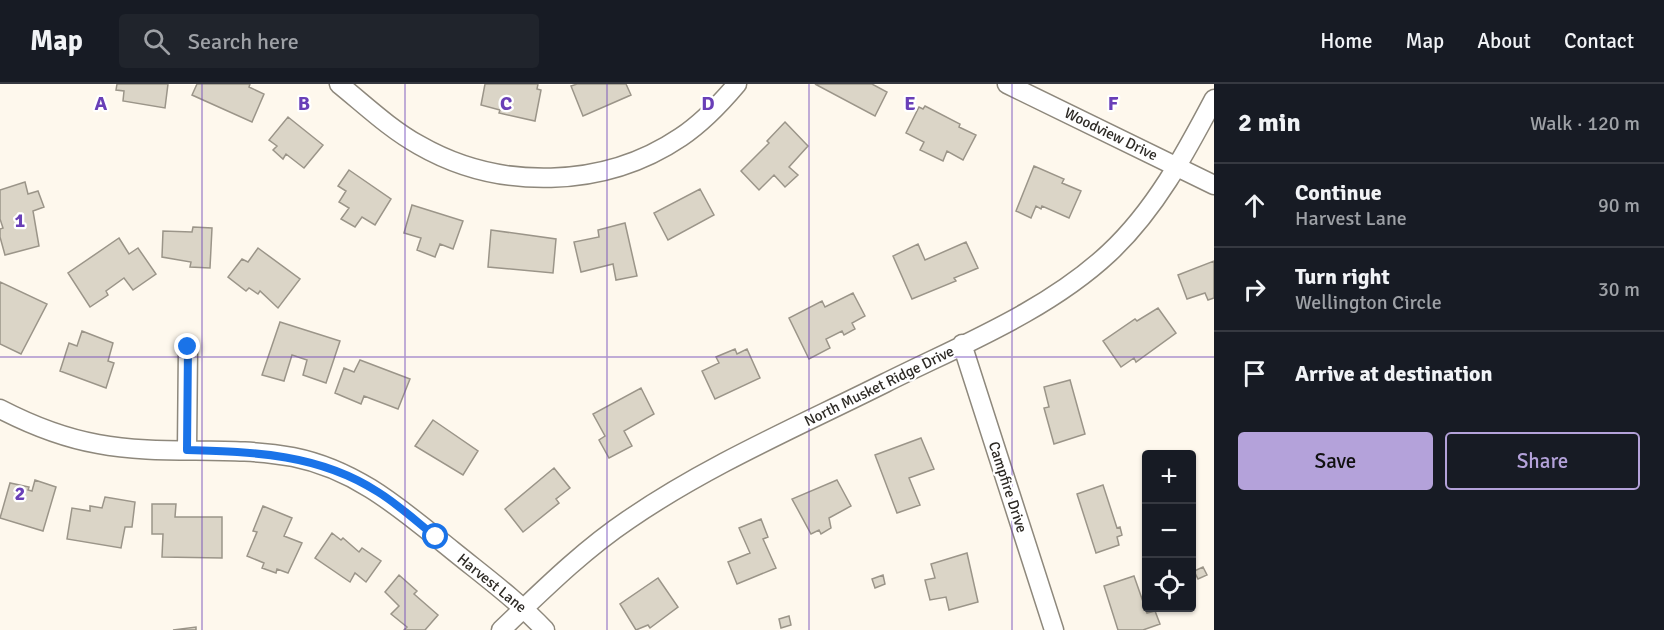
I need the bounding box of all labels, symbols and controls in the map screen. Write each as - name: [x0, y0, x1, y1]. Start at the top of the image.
- search box: [119, 14, 539, 68]
- text: Map: [30, 24, 83, 58]
- icon: search: [140, 25, 173, 58]
- text: Search here: [188, 28, 299, 55]
- text: Home: [1320, 28, 1373, 54]
- text: Map: [1406, 28, 1444, 54]
- text: About: [1477, 28, 1531, 54]
- text: Contact: [1564, 28, 1634, 54]
- text: A: [95, 91, 108, 116]
- text: B: [298, 91, 310, 116]
- text: C: [500, 91, 512, 116]
- text: D: [701, 91, 715, 116]
- text: E: [904, 91, 916, 116]
- text: F: [1108, 91, 1119, 116]
- street label: Woodview Drive: [1061, 104, 1161, 164]
- text: 2 min: [1238, 107, 1301, 139]
- text: Walk · 120 m: [1530, 111, 1640, 136]
- text: Continue: [1295, 179, 1382, 206]
- icon: ahead: [1238, 189, 1271, 222]
- text: 90 m: [1598, 193, 1640, 218]
- text: Harvest Lane: [1295, 206, 1407, 231]
- text: 1: [15, 208, 26, 233]
- text: Turn right: [1295, 263, 1390, 290]
- icon: right: [1238, 273, 1271, 306]
- text: 30 m: [1598, 277, 1640, 302]
- text: Wellington Circle: [1295, 290, 1442, 315]
- route end: [174, 333, 200, 359]
- street label: North Musket Ridge Drive: [801, 342, 957, 430]
- icon: arrive: [1238, 357, 1271, 390]
- text: Arrive at destination: [1295, 360, 1492, 387]
- button: Save: [1238, 432, 1433, 490]
- button: Share: [1445, 432, 1640, 490]
- street label: Campfire Drive: [985, 439, 1031, 535]
- map controls: [1142, 450, 1196, 612]
- button: +: [1142, 450, 1196, 504]
- text: 2: [15, 481, 25, 506]
- button: −: [1142, 504, 1196, 558]
- route start: [422, 523, 448, 549]
- street label: Harvest Lane: [454, 550, 530, 616]
- button: locate: [1142, 558, 1196, 612]

